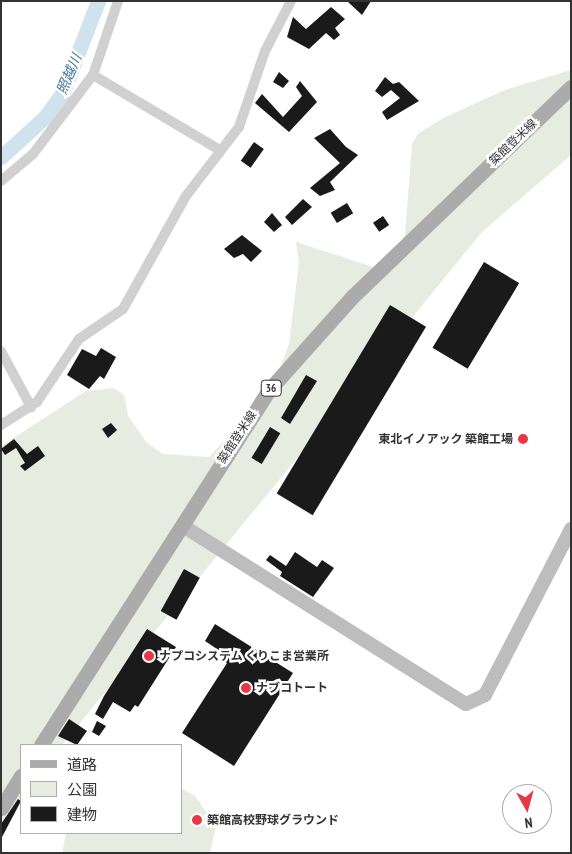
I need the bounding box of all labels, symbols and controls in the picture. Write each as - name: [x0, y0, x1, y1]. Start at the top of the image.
- water label: 照越川: [53, 51, 85, 97]
- street label: 築館登米線: [486, 116, 540, 168]
- road number: 36: [260, 379, 282, 396]
- street label: 築館登米線: [215, 408, 259, 466]
- place label: 東北イノアック 築館工場: [379, 432, 513, 446]
- marker: 東北イノアック 築館工場: [517, 433, 529, 445]
- place label: ナプコシステム くりこま営業所: [159, 649, 329, 663]
- marker: ナプコシステム くりこま営業所: [143, 650, 155, 662]
- place label: ナブコトート: [256, 681, 328, 695]
- marker: ナブコトート: [240, 682, 252, 694]
- legend: [20, 744, 182, 834]
- text: 道路: [67, 755, 97, 774]
- text: 公園: [67, 780, 97, 799]
- north arrow: [502, 784, 552, 834]
- text: 建物: [67, 805, 97, 824]
- place label: 築館高校野球グラウンド: [207, 813, 339, 827]
- marker: 築館高校野球グラウンド: [191, 814, 203, 826]
- text: N: [524, 814, 534, 832]

